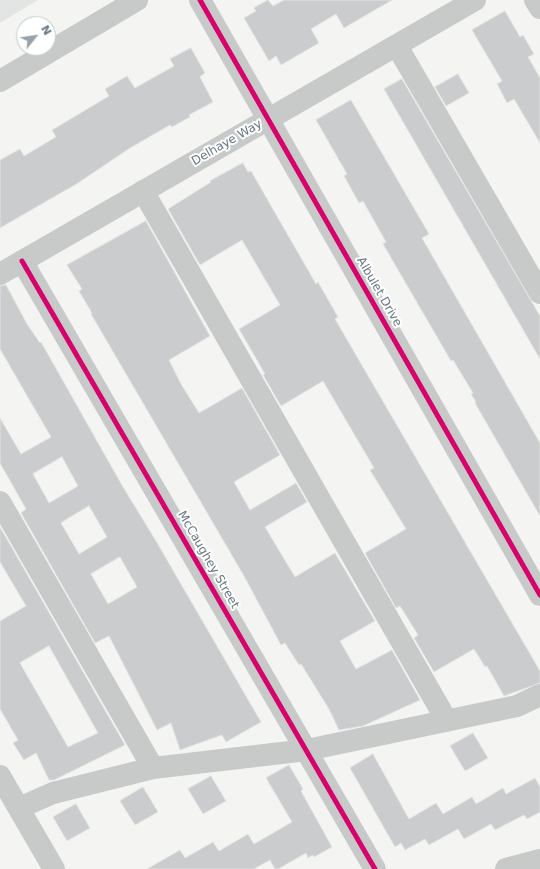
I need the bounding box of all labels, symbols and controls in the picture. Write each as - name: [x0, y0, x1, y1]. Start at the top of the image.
- north arrow: [16, 16, 56, 56]
- text: N: [38, 23, 54, 37]
- street label: Delhaye Way: [189, 117, 265, 169]
- street label: Albulet Drive: [353, 255, 405, 329]
- street label: McCaughey Street: [174, 509, 242, 611]

